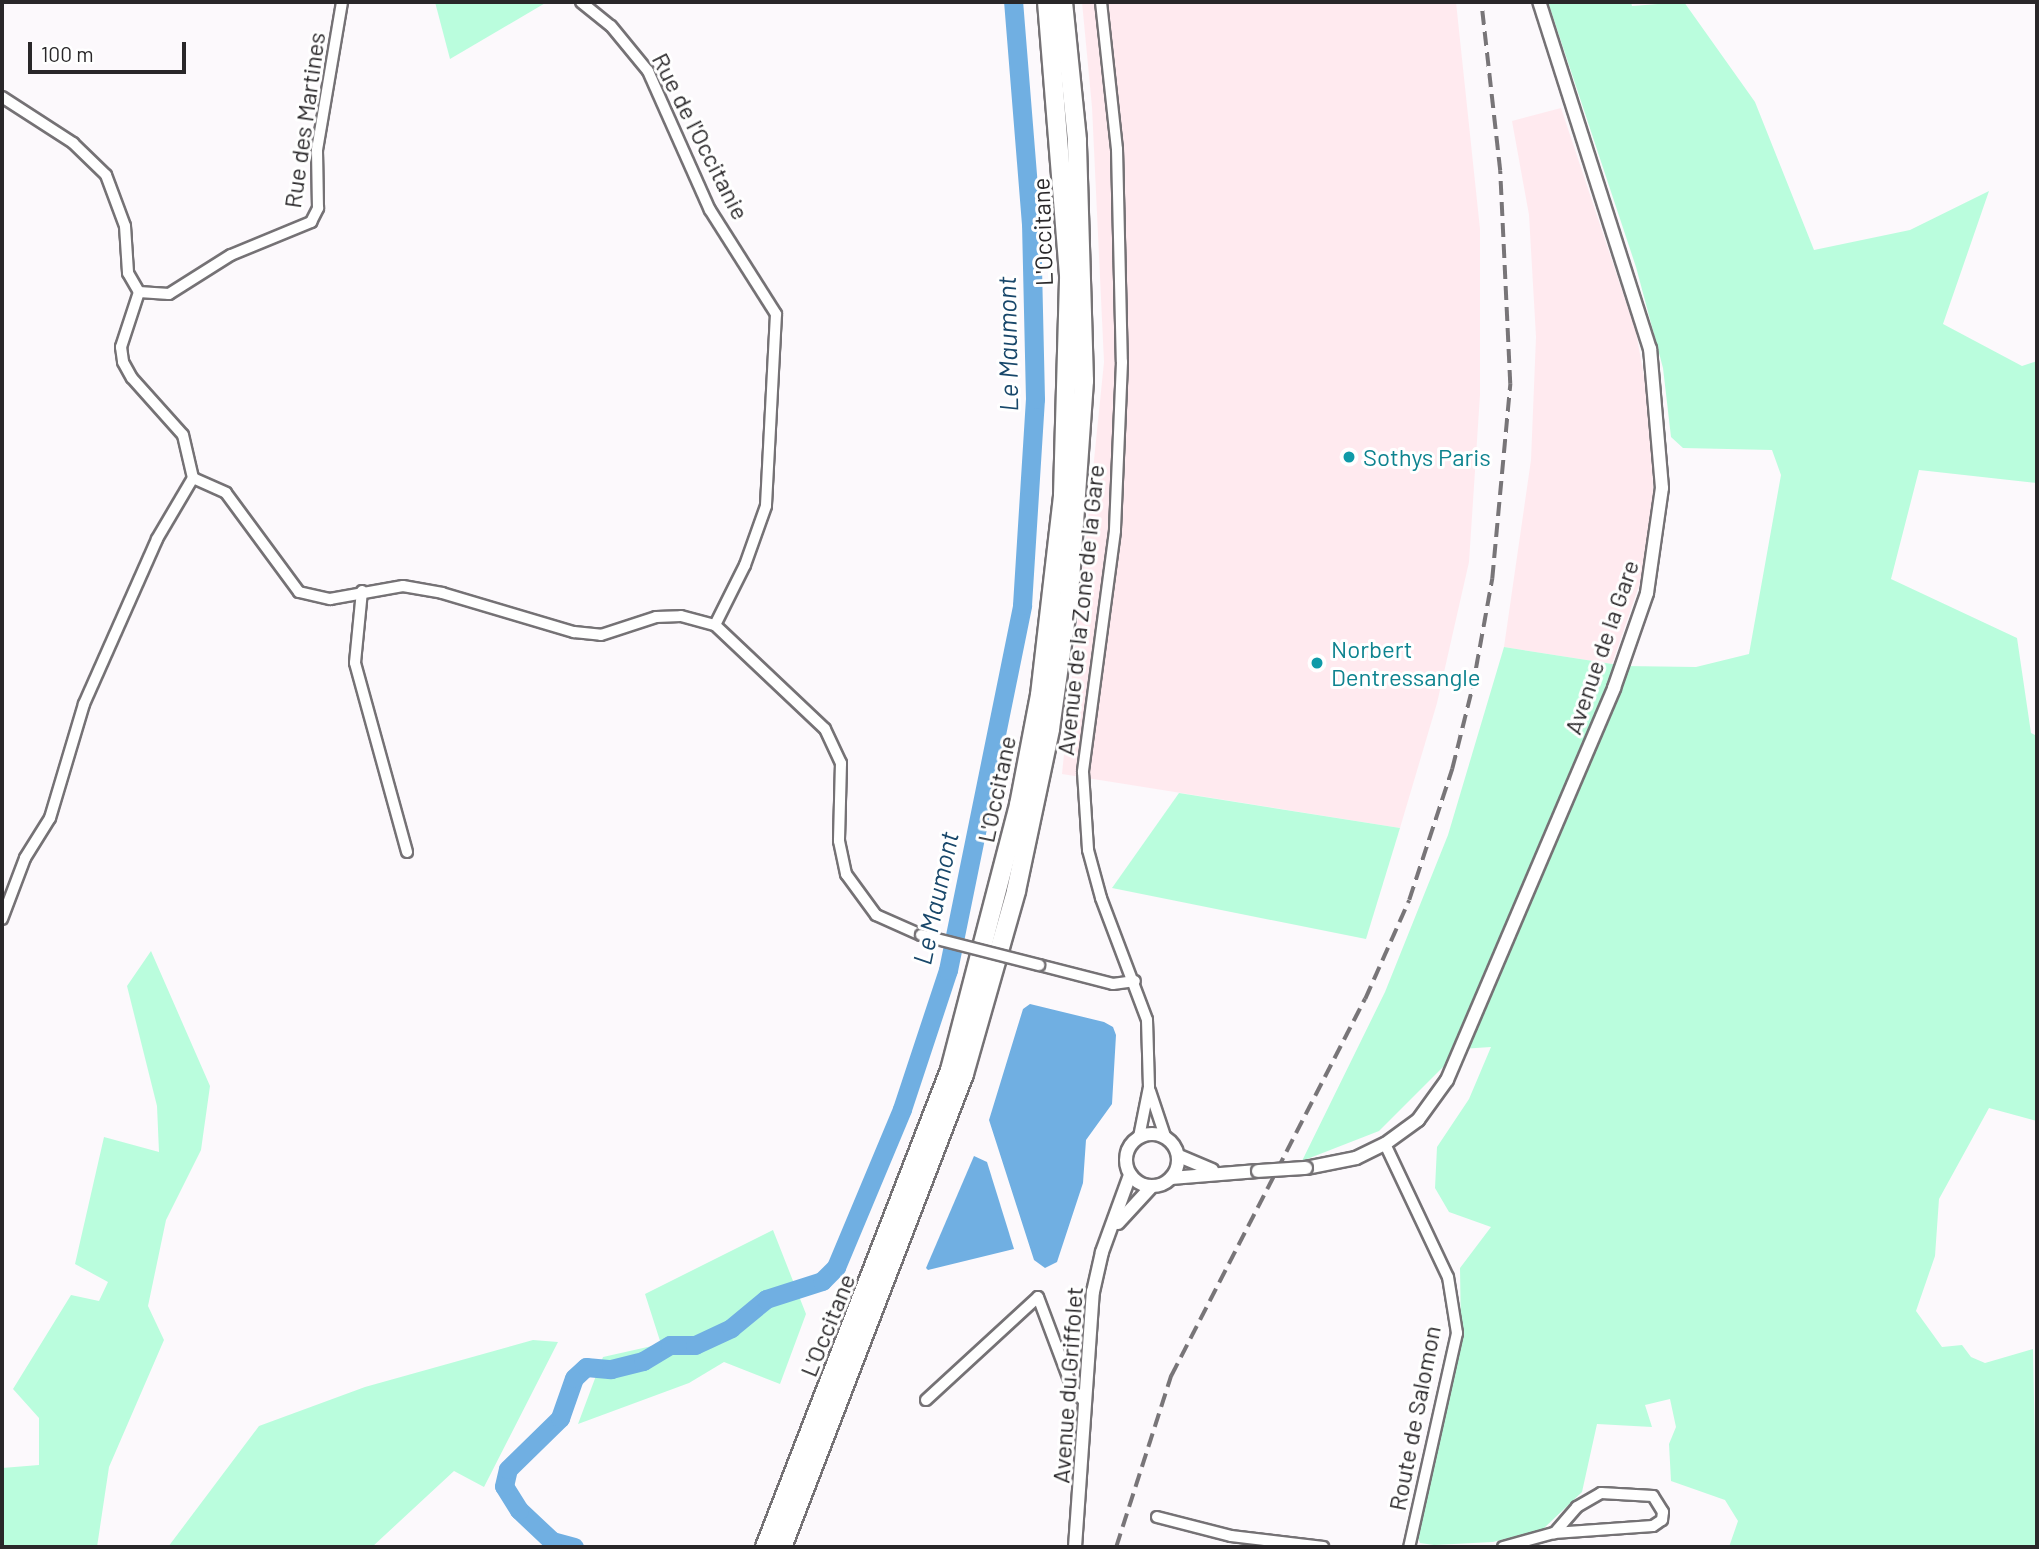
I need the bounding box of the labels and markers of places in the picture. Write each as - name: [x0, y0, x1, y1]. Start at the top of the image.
- place label: Sothys Paris: [1363, 443, 1491, 471]
- marker: Sothys Paris: [1341, 449, 1357, 465]
- place label: Norbert Dentressangle: [1331, 635, 1481, 691]
- marker: Norbert Dentressangle: [1309, 655, 1325, 671]

